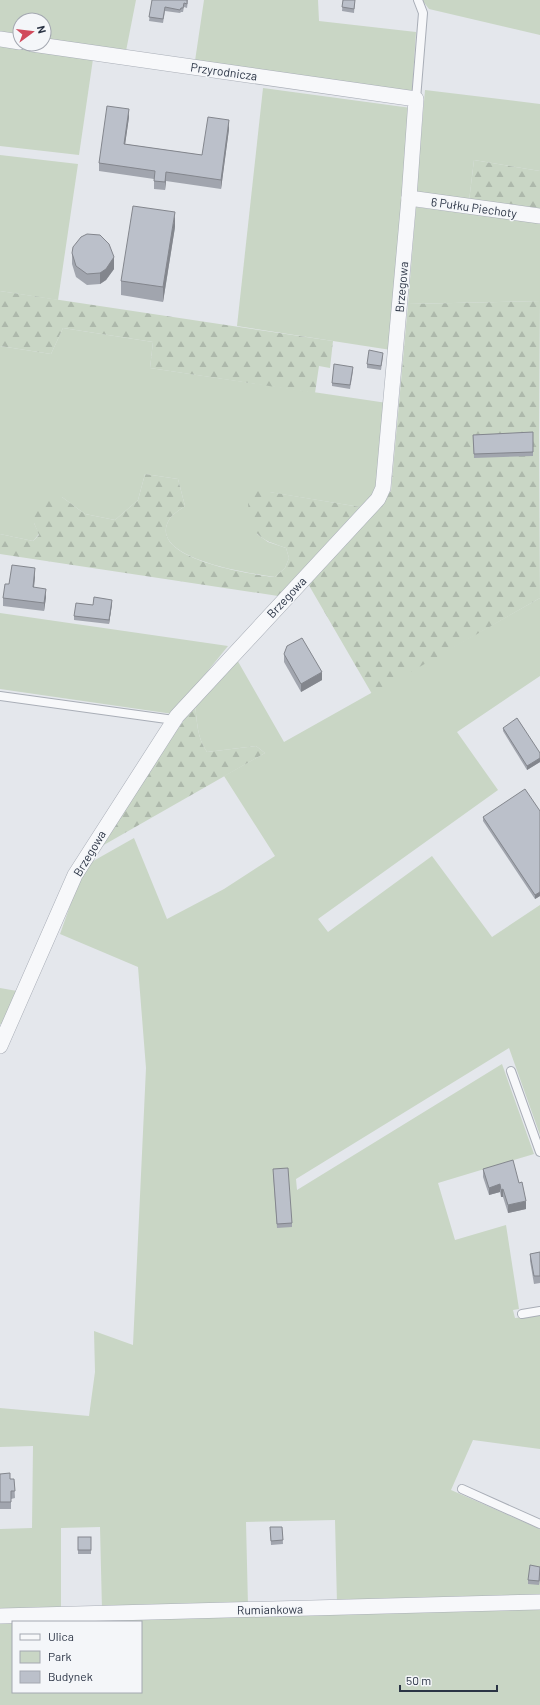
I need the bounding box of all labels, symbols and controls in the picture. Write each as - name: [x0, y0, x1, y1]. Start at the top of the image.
- north arrow: [12, 12, 52, 52]
- text: N: [35, 24, 49, 35]
- street label: Przyrodnicza: [190, 59, 258, 83]
- street label: 6 Pułku Piechoty: [430, 194, 518, 220]
- street label: Brzegowa: [392, 261, 410, 313]
- street label: Brzegowa: [263, 574, 309, 620]
- street label: Brzegowa: [70, 828, 108, 878]
- street label: Rumiankowa: [237, 1601, 303, 1617]
- legend: [12, 1621, 142, 1693]
- text: Ulica: [48, 1629, 74, 1643]
- text: Park: [48, 1649, 72, 1663]
- scale bar: [400, 1667, 497, 1693]
- text: Budynek: [48, 1669, 93, 1683]
- text: 50 m: [406, 1673, 431, 1687]

